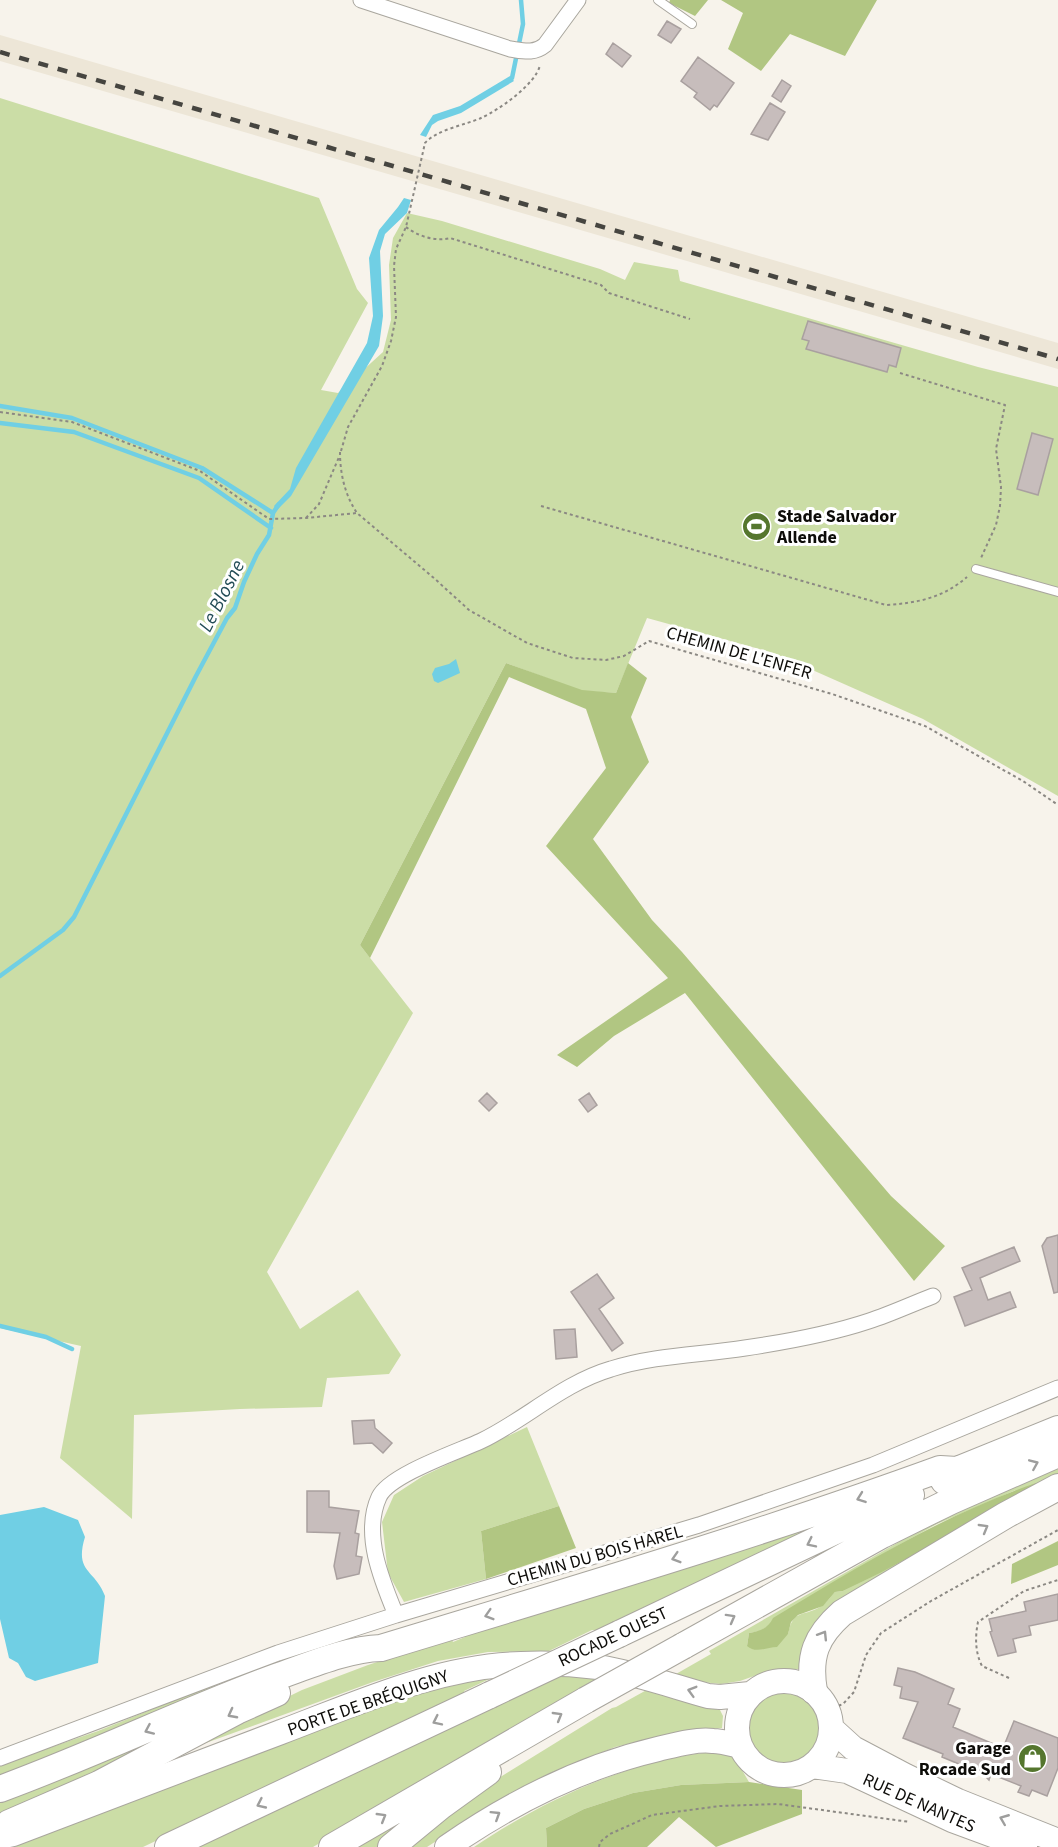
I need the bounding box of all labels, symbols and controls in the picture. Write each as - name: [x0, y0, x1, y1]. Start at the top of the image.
- place label: Stade Salvador Allende: [776, 504, 897, 550]
- sports icon: Stade Salvador Allende: [740, 510, 772, 542]
- water label: Le Blosne: [192, 555, 252, 637]
- street label: CHEMIN DE L'ENFER: [663, 620, 815, 686]
- one-way arrow: [1028, 1459, 1039, 1471]
- one-way arrow: [856, 1490, 867, 1503]
- street label: CHEMIN DU BOIS HAREL: [504, 1519, 686, 1593]
- one-way arrow: [978, 1524, 988, 1536]
- one-way arrow: [806, 1536, 817, 1548]
- one-way arrow: [671, 1551, 682, 1564]
- street label: ROCADE OUEST: [554, 1601, 672, 1673]
- one-way arrow: [484, 1608, 495, 1620]
- one-way arrow: [725, 1614, 736, 1625]
- one-way arrow: [815, 1631, 827, 1641]
- street label: PORTE DE BRÉQUIGNY: [284, 1664, 452, 1742]
- one-way arrow: [687, 1686, 698, 1698]
- one-way arrow: [228, 1707, 238, 1718]
- one-way arrow: [552, 1712, 562, 1723]
- one-way arrow: [433, 1713, 444, 1725]
- one-way arrow: [144, 1722, 155, 1734]
- place label: Garage Rocade Sud: [919, 1736, 1011, 1782]
- shop icon: Garage Rocade Sud: [1016, 1742, 1048, 1774]
- street label: RUE DE NANTES: [859, 1767, 979, 1839]
- one-way arrow: [256, 1796, 267, 1808]
- one-way arrow: [490, 1810, 500, 1822]
- one-way arrow: [376, 1813, 386, 1824]
- one-way arrow: [999, 1814, 1010, 1826]

